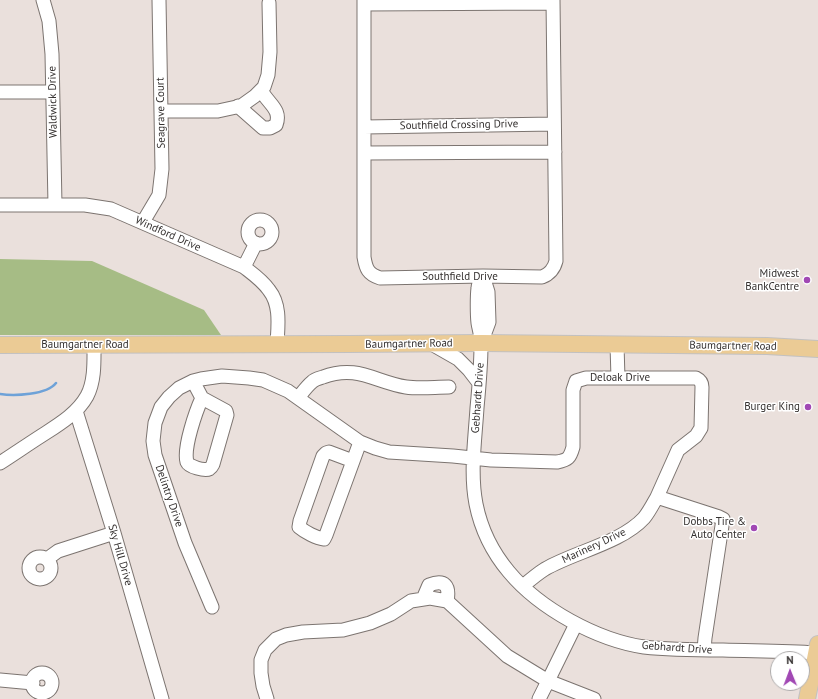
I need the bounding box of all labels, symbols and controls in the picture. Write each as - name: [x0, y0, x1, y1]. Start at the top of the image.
- street label: Waldwick Drive: [46, 66, 60, 138]
- street label: Seagrave Court: [154, 77, 168, 149]
- street label: Southfield Crossing Drive: [400, 117, 518, 133]
- street label: Windford Drive: [133, 214, 203, 254]
- place label: Midwest BankCentre: [745, 267, 799, 293]
- street label: Southfield Drive: [422, 270, 498, 284]
- marker: Midwest BankCentre: [802, 275, 812, 285]
- street label: Baumgartner Road: [365, 337, 453, 351]
- street label: Baumgartner Road: [41, 338, 129, 352]
- street label: Baumgartner Road: [689, 339, 777, 353]
- street label: Gebhardt Drive: [469, 362, 487, 434]
- street label: Deloak Drive: [590, 371, 650, 385]
- place label: Burger King: [744, 400, 800, 414]
- marker: Burger King: [803, 402, 813, 412]
- street label: Delintry Drive: [152, 463, 186, 529]
- place label: Dobbs Tire & Auto Center: [683, 515, 746, 541]
- street label: Sky Hill Drive: [105, 523, 135, 587]
- marker: Dobbs Tire & Auto Center: [749, 523, 759, 533]
- street label: Marinery Drive: [560, 525, 628, 567]
- street label: Gebhardt Drive: [641, 639, 713, 657]
- north arrow: [770, 651, 810, 691]
- text: N: [786, 653, 794, 667]

